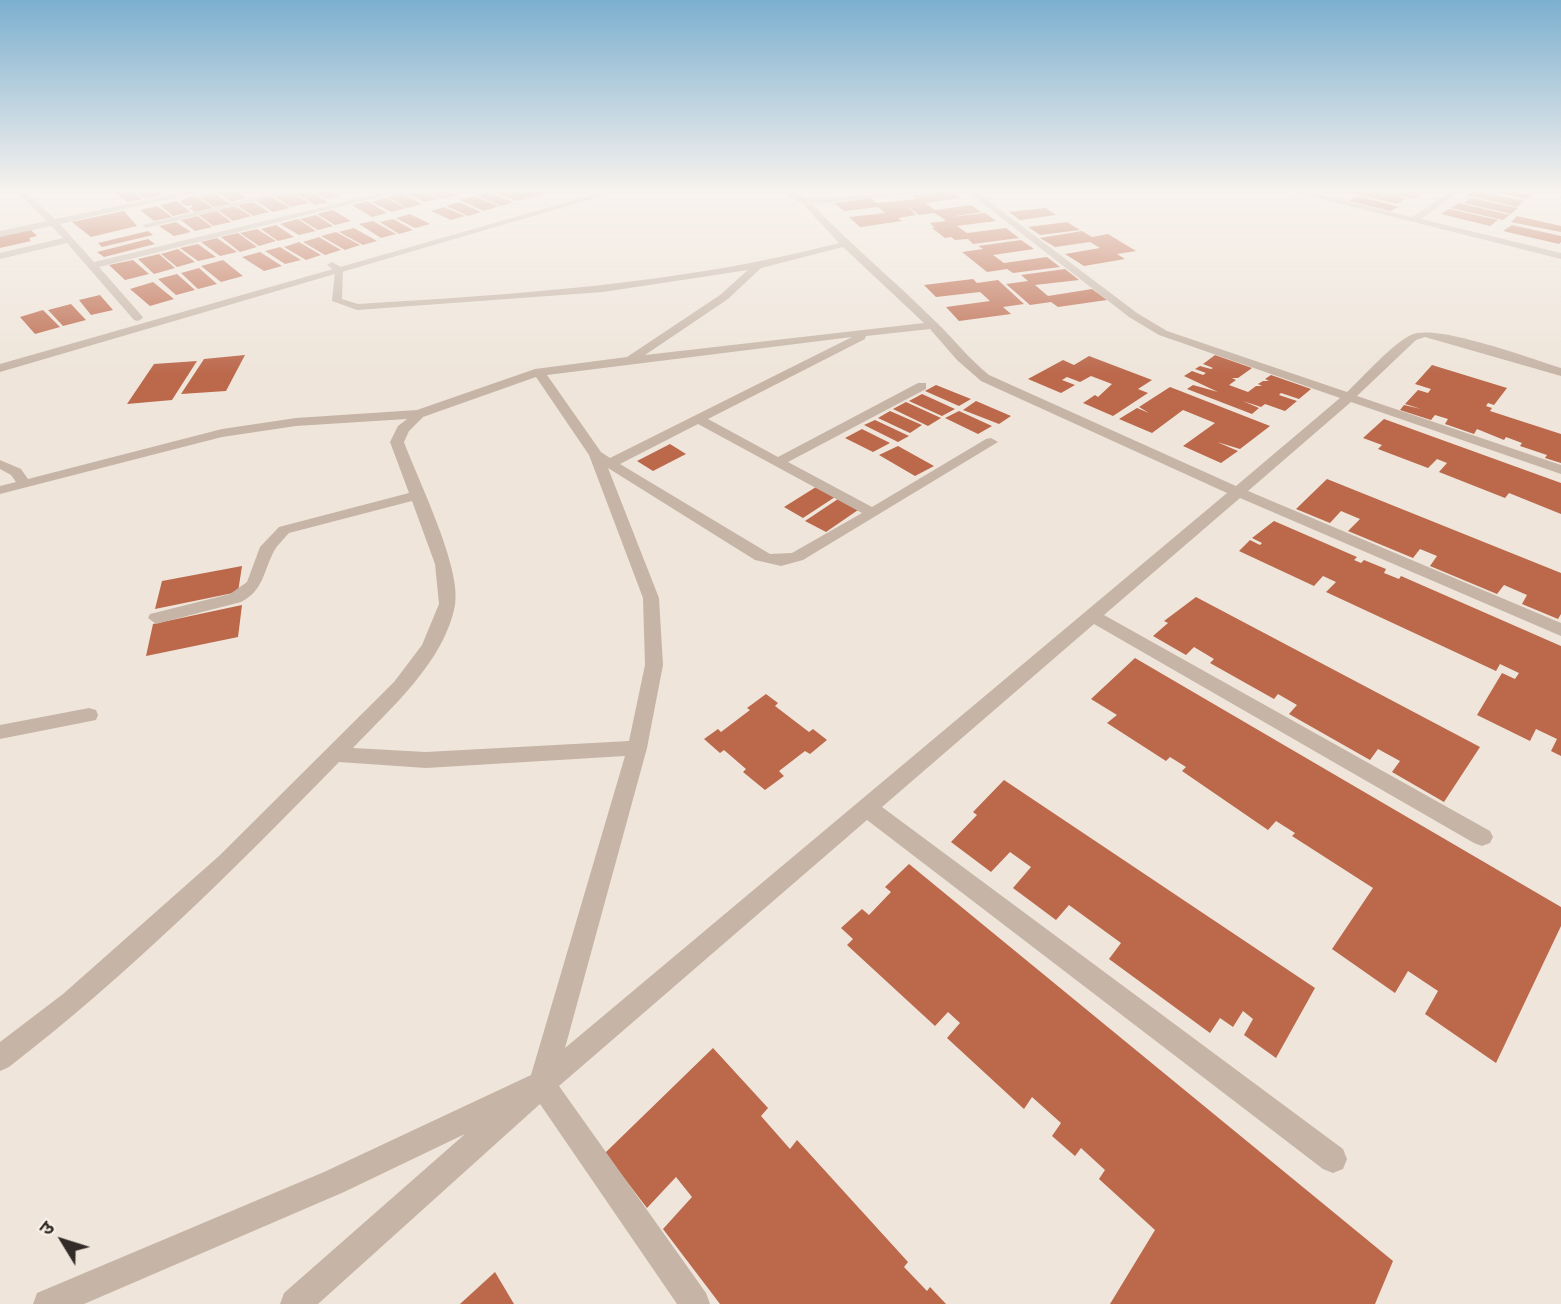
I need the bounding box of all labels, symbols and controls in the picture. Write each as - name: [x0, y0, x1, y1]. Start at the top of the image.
- north arrow: [28, 1206, 98, 1276]
- text: उ: [33, 1216, 60, 1240]

